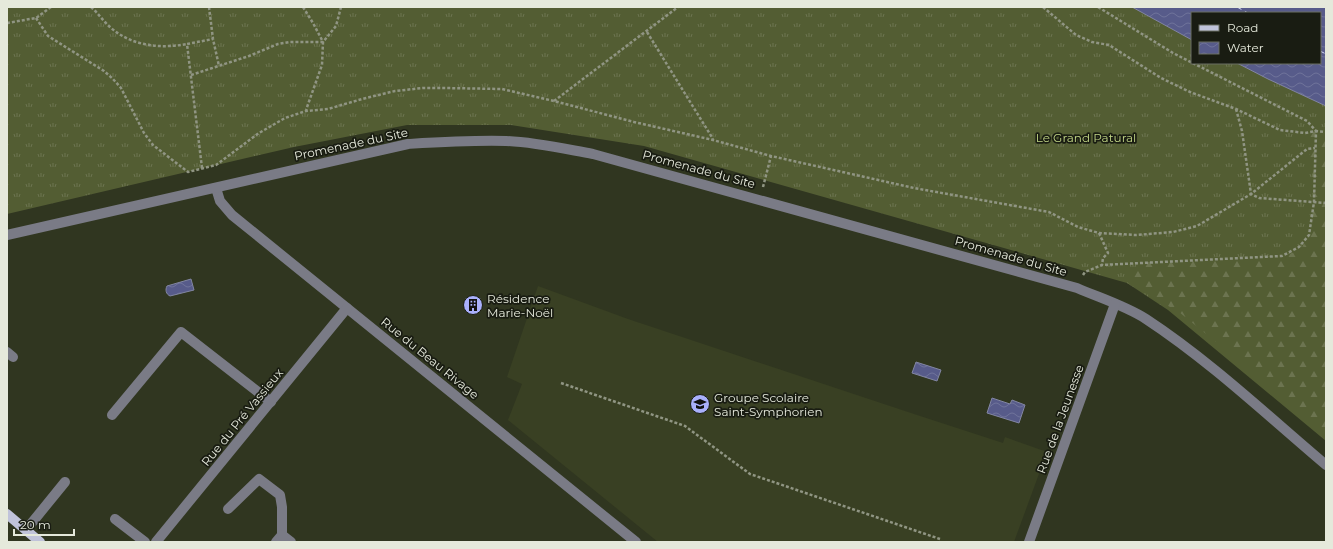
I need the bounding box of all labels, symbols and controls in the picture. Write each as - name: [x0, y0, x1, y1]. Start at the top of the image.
- legend: [1191, 12, 1321, 64]
- text: Road: [1227, 20, 1258, 35]
- text: Water: [1227, 40, 1264, 55]
- street label: Promenade du Site: [293, 125, 409, 163]
- park label: Le Grand Patural: [1036, 130, 1136, 145]
- street label: Promenade du Site: [641, 147, 757, 191]
- street label: Promenade du Site: [953, 233, 1069, 279]
- place label: Résidence Marie-Noël: [487, 291, 553, 320]
- building icon: Résidence Marie-Noël: [462, 294, 484, 316]
- street label: Rue du Beau Rivage: [378, 314, 482, 402]
- street label: Rue de la Jeunesse: [1033, 363, 1087, 475]
- street label: Rue du Pré Vassieux: [198, 365, 286, 469]
- place label: Groupe Scolaire Saint-Symphorien: [714, 390, 823, 419]
- school or university icon: Groupe Scolaire Saint-Symphorien: [689, 393, 711, 415]
- scale bar: [14, 511, 74, 537]
- text: 20 m: [20, 517, 51, 532]

